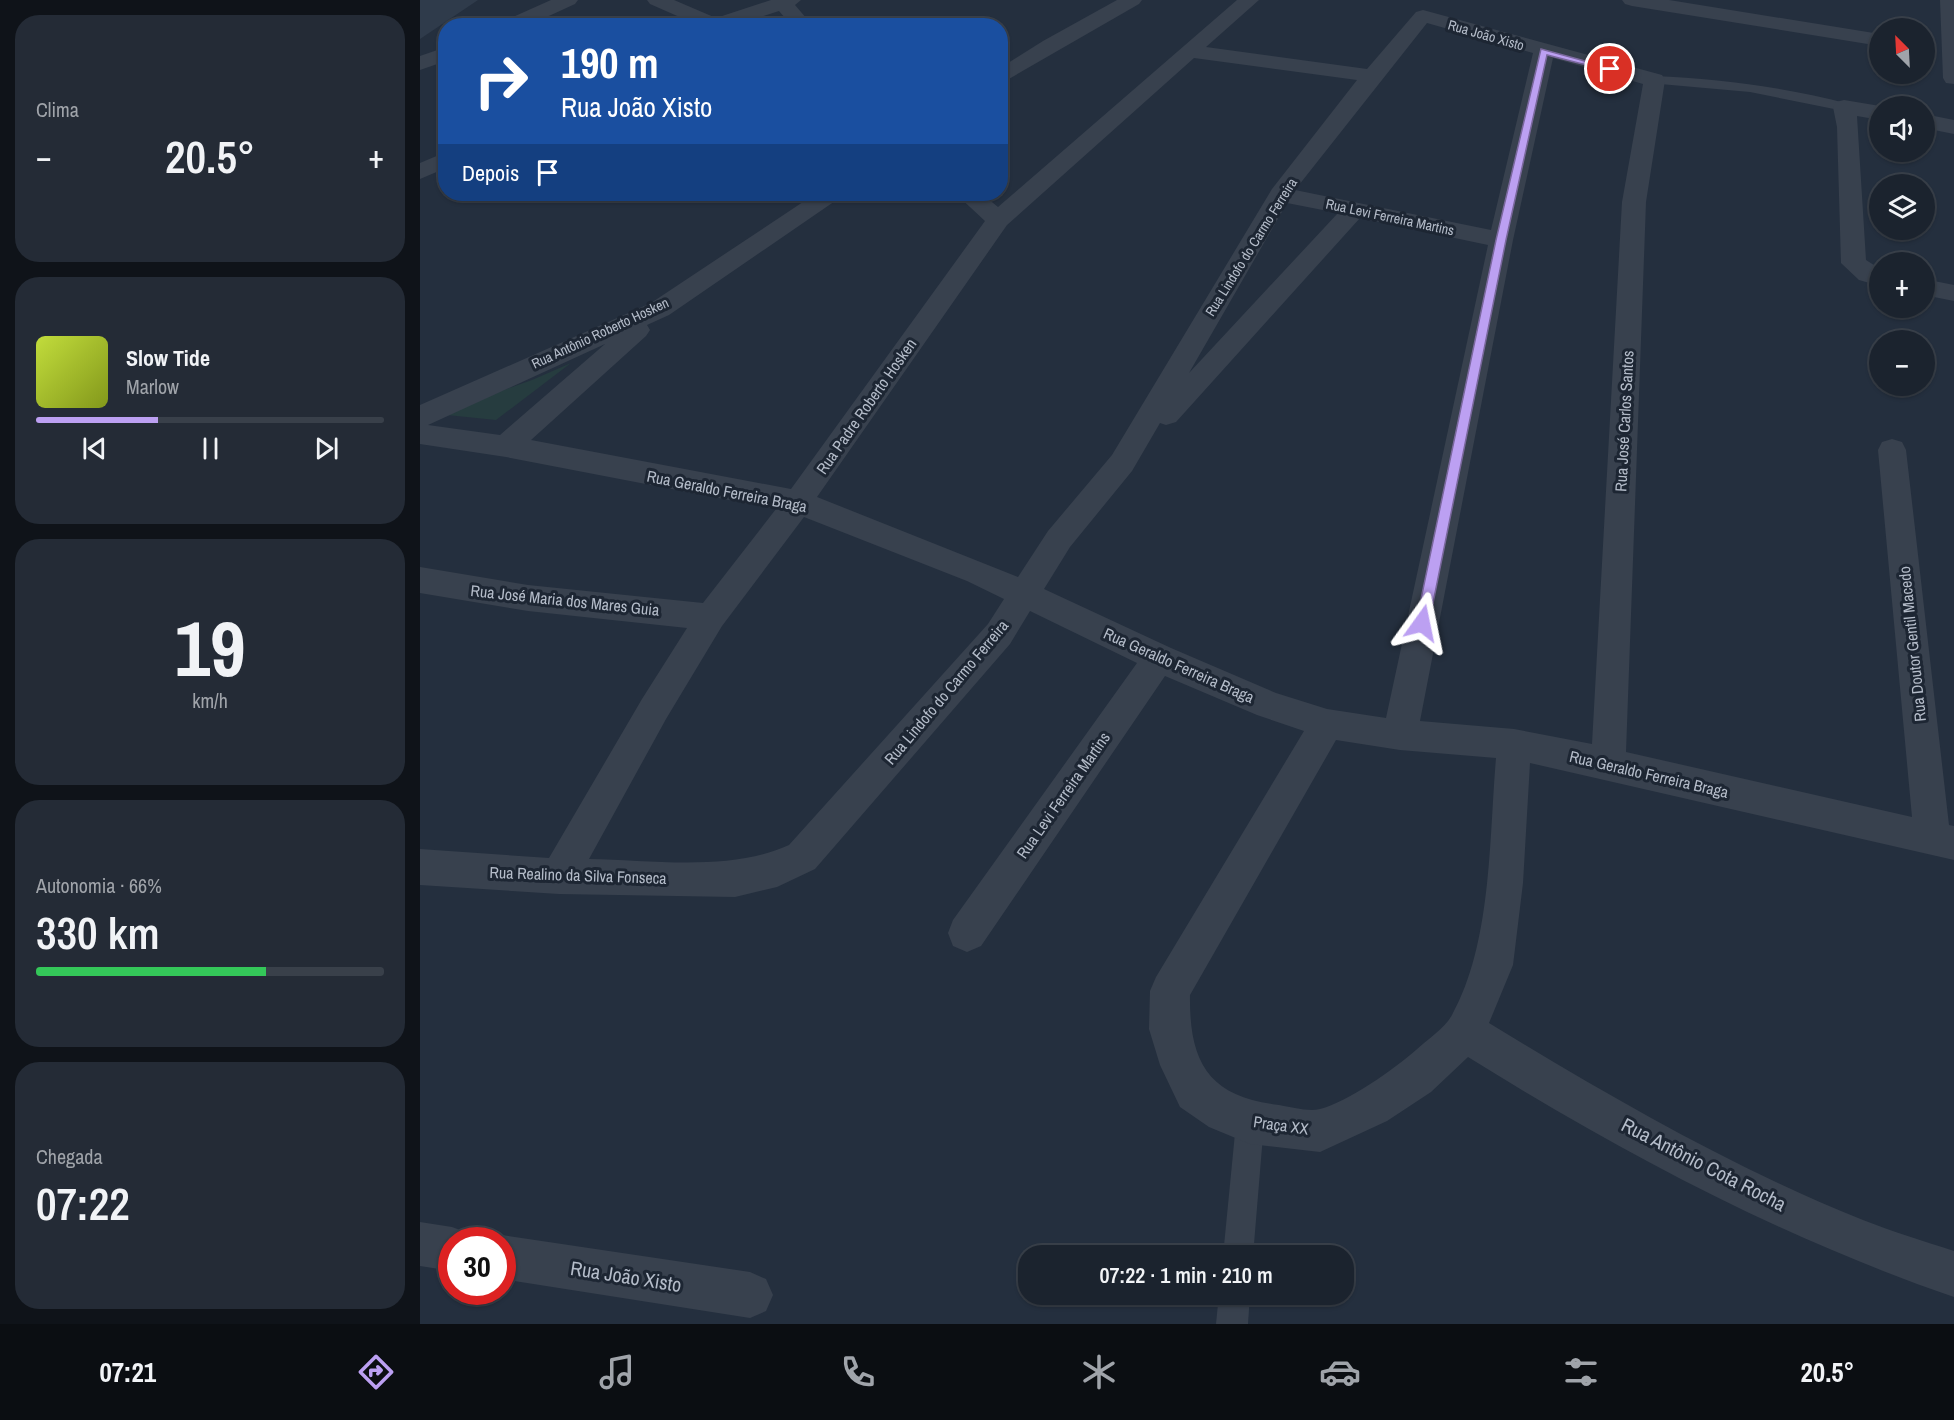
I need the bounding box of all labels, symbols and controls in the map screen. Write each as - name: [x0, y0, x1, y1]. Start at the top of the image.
- street label: Rua João Xisto: [1446, 16, 1526, 54]
- north arrow: [1869, 18, 1935, 84]
- map controls: [1869, 18, 1935, 396]
- text: 190 m: [561, 35, 659, 91]
- icon: right: [462, 42, 540, 120]
- pin: [1584, 43, 1635, 94]
- icon: arrive: [1593, 52, 1626, 85]
- text: Rua João Xisto: [561, 89, 712, 125]
- text: Clima: [36, 96, 79, 123]
- button: sound: [1869, 96, 1935, 162]
- text: 20.5°: [165, 126, 255, 187]
- text: −: [36, 134, 52, 178]
- text: +: [368, 134, 384, 178]
- icon: arrive: [531, 156, 564, 189]
- text: Depois: [462, 158, 519, 188]
- street label: Rua Lindofo do Carmo Ferreira: [1201, 174, 1301, 319]
- button: layers: [1869, 174, 1935, 240]
- street label: Rua Levi Ferreira Martins: [1324, 195, 1456, 239]
- button: +: [1869, 252, 1935, 318]
- street label: Rua Antônio Roberto Hosken: [529, 293, 671, 373]
- button: −: [1869, 330, 1935, 396]
- street label: Rua Padre Roberto Hosken: [811, 334, 921, 478]
- text: Slow Tide: [126, 343, 210, 373]
- street label: Rua José Carlos Santos: [1609, 350, 1639, 492]
- text: Marlow: [126, 373, 179, 400]
- icon: previous: [78, 432, 111, 465]
- icon: pause: [194, 432, 227, 465]
- icon: next: [310, 432, 343, 465]
- street label: Rua Geraldo Ferreira Braga: [645, 465, 810, 517]
- street label: Rua Doutor Gentil Macedo: [1893, 565, 1931, 723]
- street label: Rua José Maria dos Mares Guia: [470, 579, 661, 621]
- position arrow: [1390, 591, 1454, 655]
- text: 19: [174, 595, 246, 700]
- street label: Rua Lindofo do Carmo Ferreira: [879, 615, 1013, 769]
- street label: Rua Geraldo Ferreira Braga: [1100, 622, 1258, 708]
- text: km/h: [192, 687, 228, 714]
- street label: Rua Levi Ferreira Martins: [1011, 727, 1115, 863]
- street label: Rua Geraldo Ferreira Braga: [1567, 745, 1731, 803]
- street label: Rua Realino da Silva Fonseca: [489, 861, 668, 889]
- text: Autonomia · 66%: [36, 872, 162, 899]
- text: 330 km: [36, 902, 160, 963]
- street label: Praça XX: [1252, 1110, 1310, 1140]
- street label: Rua Antônio Cota Rocha: [1617, 1111, 1791, 1217]
- text: Chegada: [36, 1143, 103, 1170]
- text: 07:22: [36, 1173, 130, 1234]
- speed limit sign: 30: [438, 1227, 516, 1305]
- street label: Rua João Xisto: [569, 1254, 683, 1298]
- text: 07:22 · 1 min · 210 m: [1099, 1260, 1273, 1290]
- icon: directions: [355, 1351, 397, 1393]
- icon: music: [596, 1351, 638, 1393]
- icon: phone: [837, 1351, 879, 1393]
- icon: climate: [1078, 1351, 1120, 1393]
- icon: car: [1319, 1351, 1361, 1393]
- icon: filters: [1560, 1351, 1602, 1393]
- text: 07:21: [99, 1354, 156, 1390]
- text: 20.5°: [1801, 1354, 1854, 1390]

